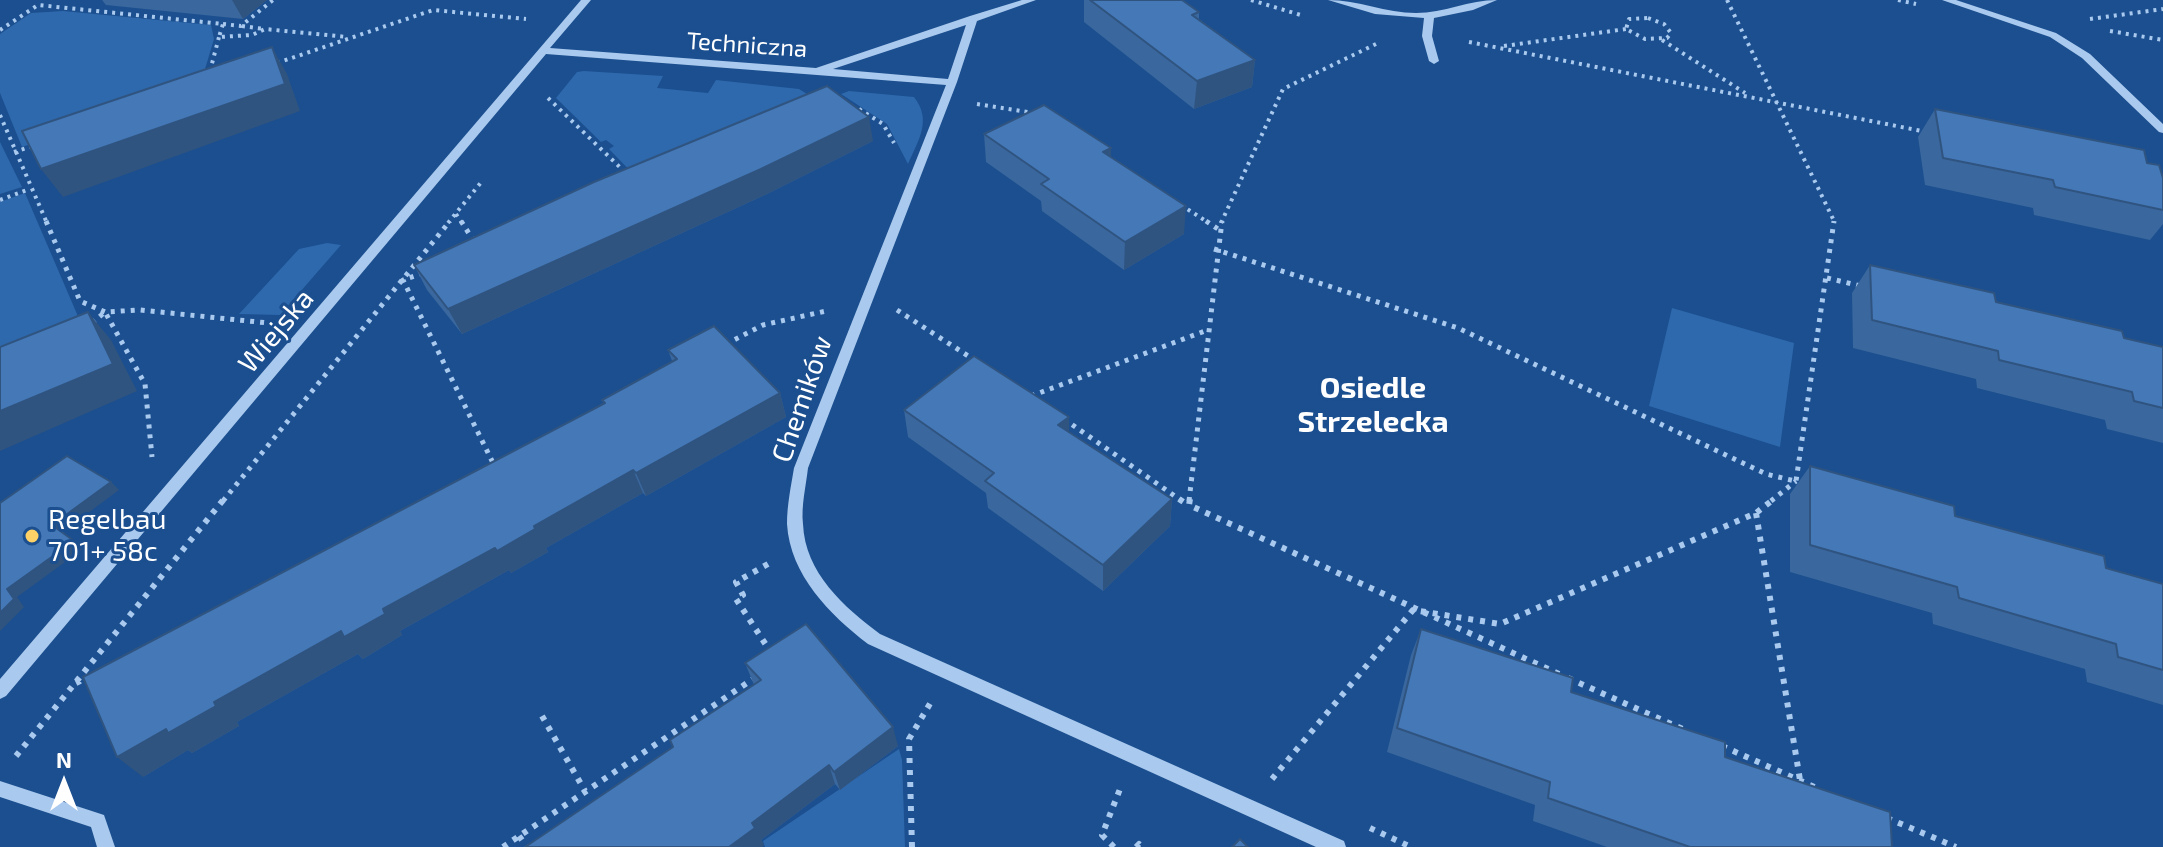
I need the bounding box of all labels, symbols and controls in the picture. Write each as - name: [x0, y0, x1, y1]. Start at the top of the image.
- street label: Techniczna: [686, 26, 808, 64]
- street label: Wiejska: [231, 282, 321, 380]
- street label: Chemików: [765, 331, 839, 467]
- district label: Osiedle Strzelecka: [1297, 370, 1449, 440]
- place label: Regelbau 701+ 58c: [48, 503, 166, 569]
- marker: Regelbau 701+ 58c: [23, 527, 41, 545]
- north arrow: [24, 743, 104, 823]
- text: N: [56, 746, 72, 772]

